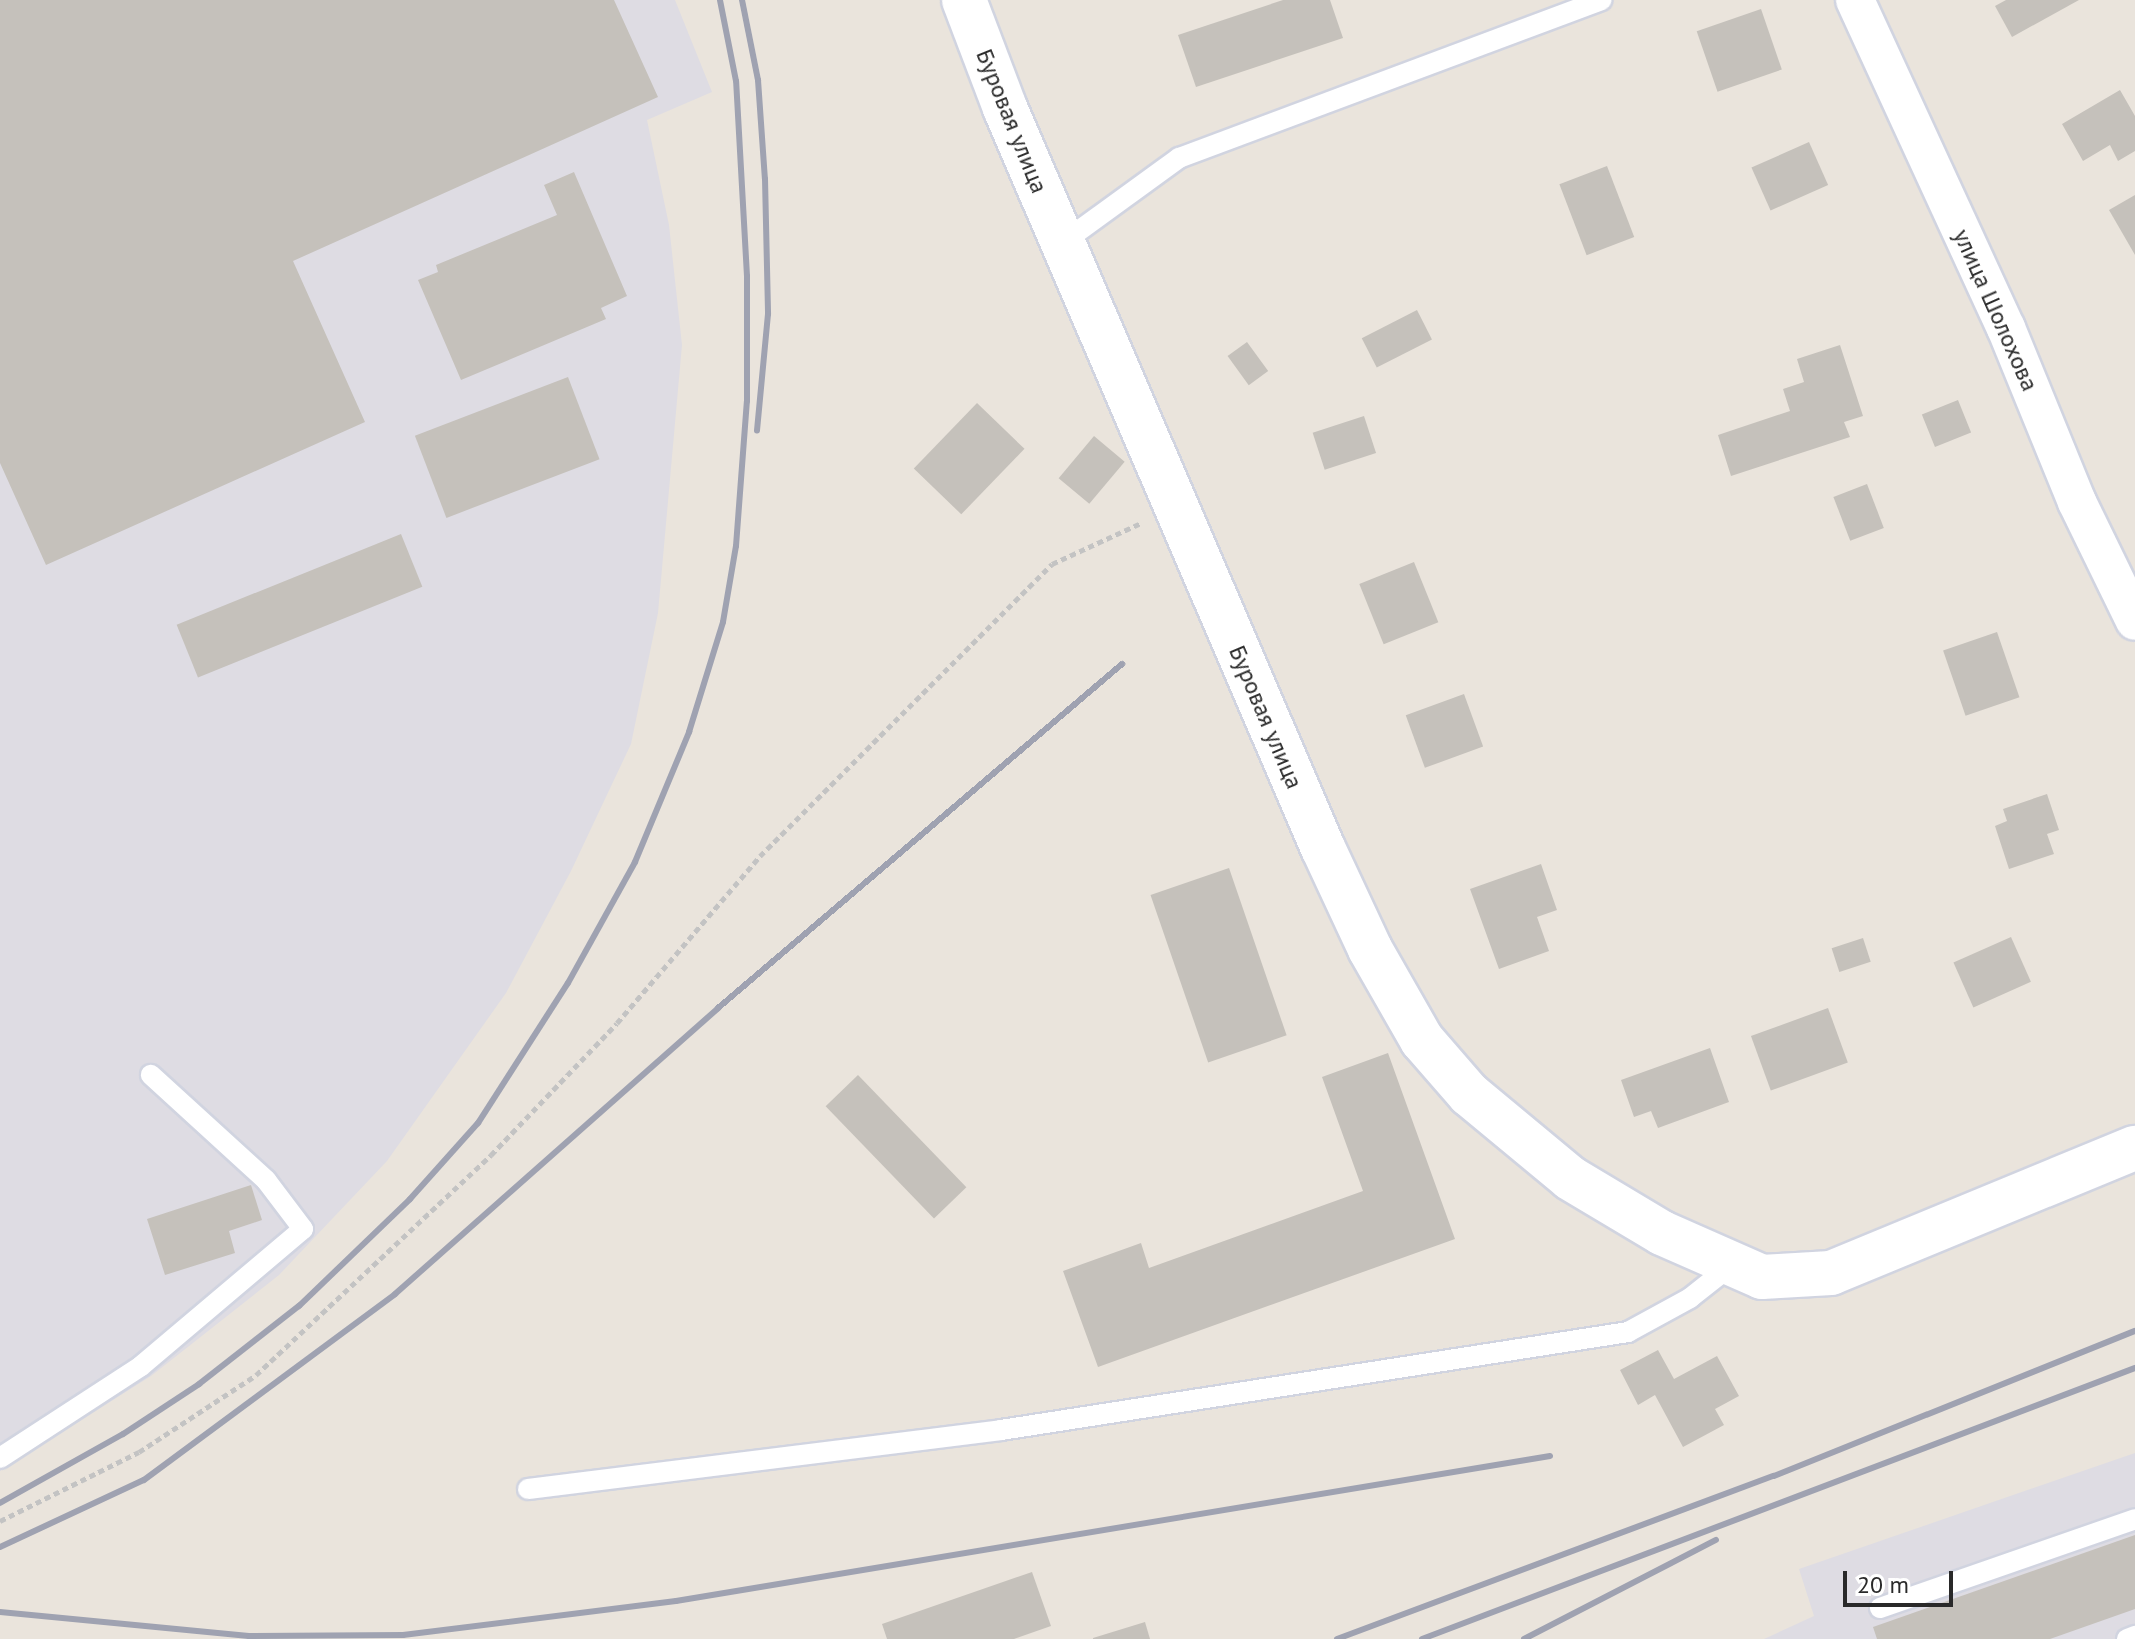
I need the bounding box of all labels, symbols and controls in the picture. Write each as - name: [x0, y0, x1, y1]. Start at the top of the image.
- street label: Буровая улица: [970, 45, 1054, 197]
- street label: улица Шолохова: [1947, 225, 2045, 395]
- street label: Буровая улица: [1223, 641, 1309, 793]
- scale bar: [1847, 1555, 1957, 1605]
- text: 20 m: [1857, 1569, 1909, 1600]

